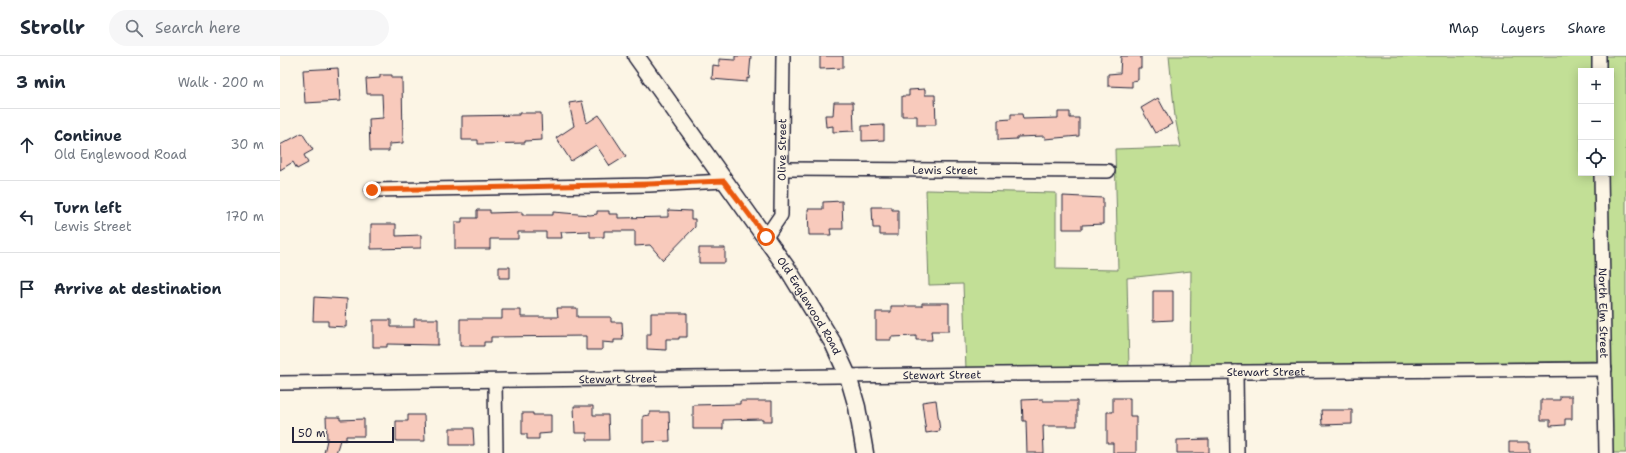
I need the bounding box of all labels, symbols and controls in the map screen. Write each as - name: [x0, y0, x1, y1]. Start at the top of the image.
- search box: [109, 10, 389, 46]
- text: Strollr: [20, 15, 85, 40]
- icon: search: [123, 17, 145, 39]
- text: Search here: [155, 18, 241, 38]
- text: Map: [1449, 19, 1479, 37]
- text: Layers: [1501, 19, 1545, 37]
- text: Share: [1567, 19, 1606, 37]
- map controls: [1578, 68, 1614, 176]
- button: +: [1578, 68, 1614, 104]
- text: 3 min: [16, 71, 66, 93]
- text: Walk · 200 m: [178, 74, 264, 91]
- button: −: [1578, 104, 1614, 140]
- street label: Olive Street: [774, 118, 790, 181]
- text: Continue: [54, 126, 122, 146]
- icon: ahead: [16, 134, 38, 156]
- text: 30 m: [230, 136, 264, 153]
- button: locate: [1578, 140, 1614, 176]
- text: Old Englewood Road: [54, 146, 187, 163]
- street label: Lewis Street: [912, 163, 978, 178]
- route end: [363, 181, 381, 199]
- text: Turn left: [54, 198, 122, 218]
- icon: left: [16, 206, 38, 228]
- text: 170 m: [226, 208, 264, 225]
- text: Lewis Street: [54, 218, 132, 235]
- route start: [757, 228, 775, 246]
- street label: Old Englewood Road: [773, 254, 844, 357]
- street label: North Elm Street: [1595, 268, 1611, 359]
- icon: arrive: [16, 278, 38, 300]
- text: Arrive at destination: [54, 279, 222, 299]
- street label: Stewart Street: [1227, 364, 1305, 380]
- street label: Stewart Street: [903, 367, 981, 383]
- street label: Stewart Street: [579, 371, 658, 387]
- scale bar: [292, 425, 394, 444]
- text: 50 m: [298, 426, 326, 441]

